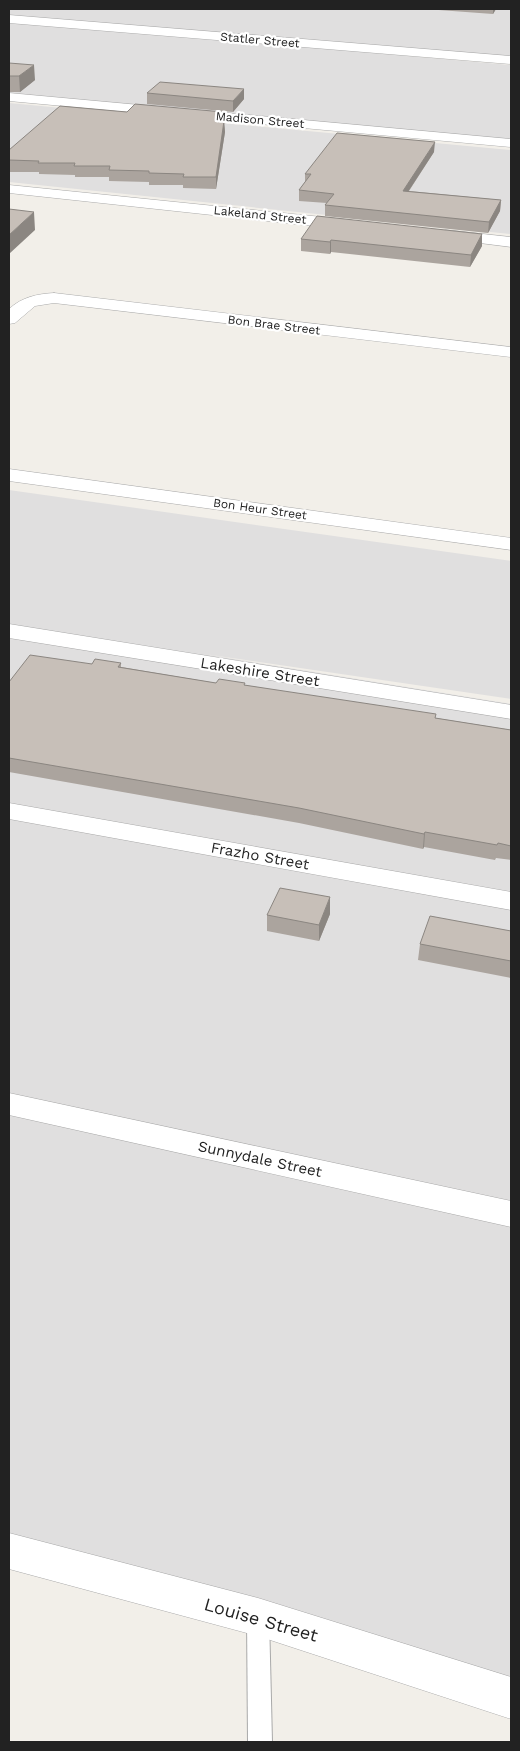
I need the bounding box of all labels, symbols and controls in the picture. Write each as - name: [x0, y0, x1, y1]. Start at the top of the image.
- street label: Statler Street: [220, 30, 300, 50]
- street label: Madison Street: [215, 109, 305, 131]
- street label: Lakeland Street: [213, 203, 307, 227]
- street label: Bon Brae Street: [227, 312, 321, 338]
- street label: Bon Heur Street: [212, 495, 308, 523]
- street label: Lakeshire Street: [199, 654, 322, 690]
- street label: Frazho Street: [209, 838, 311, 874]
- street label: Sunnydale Street: [196, 1137, 324, 1181]
- street label: Louise Street: [202, 1593, 321, 1646]

